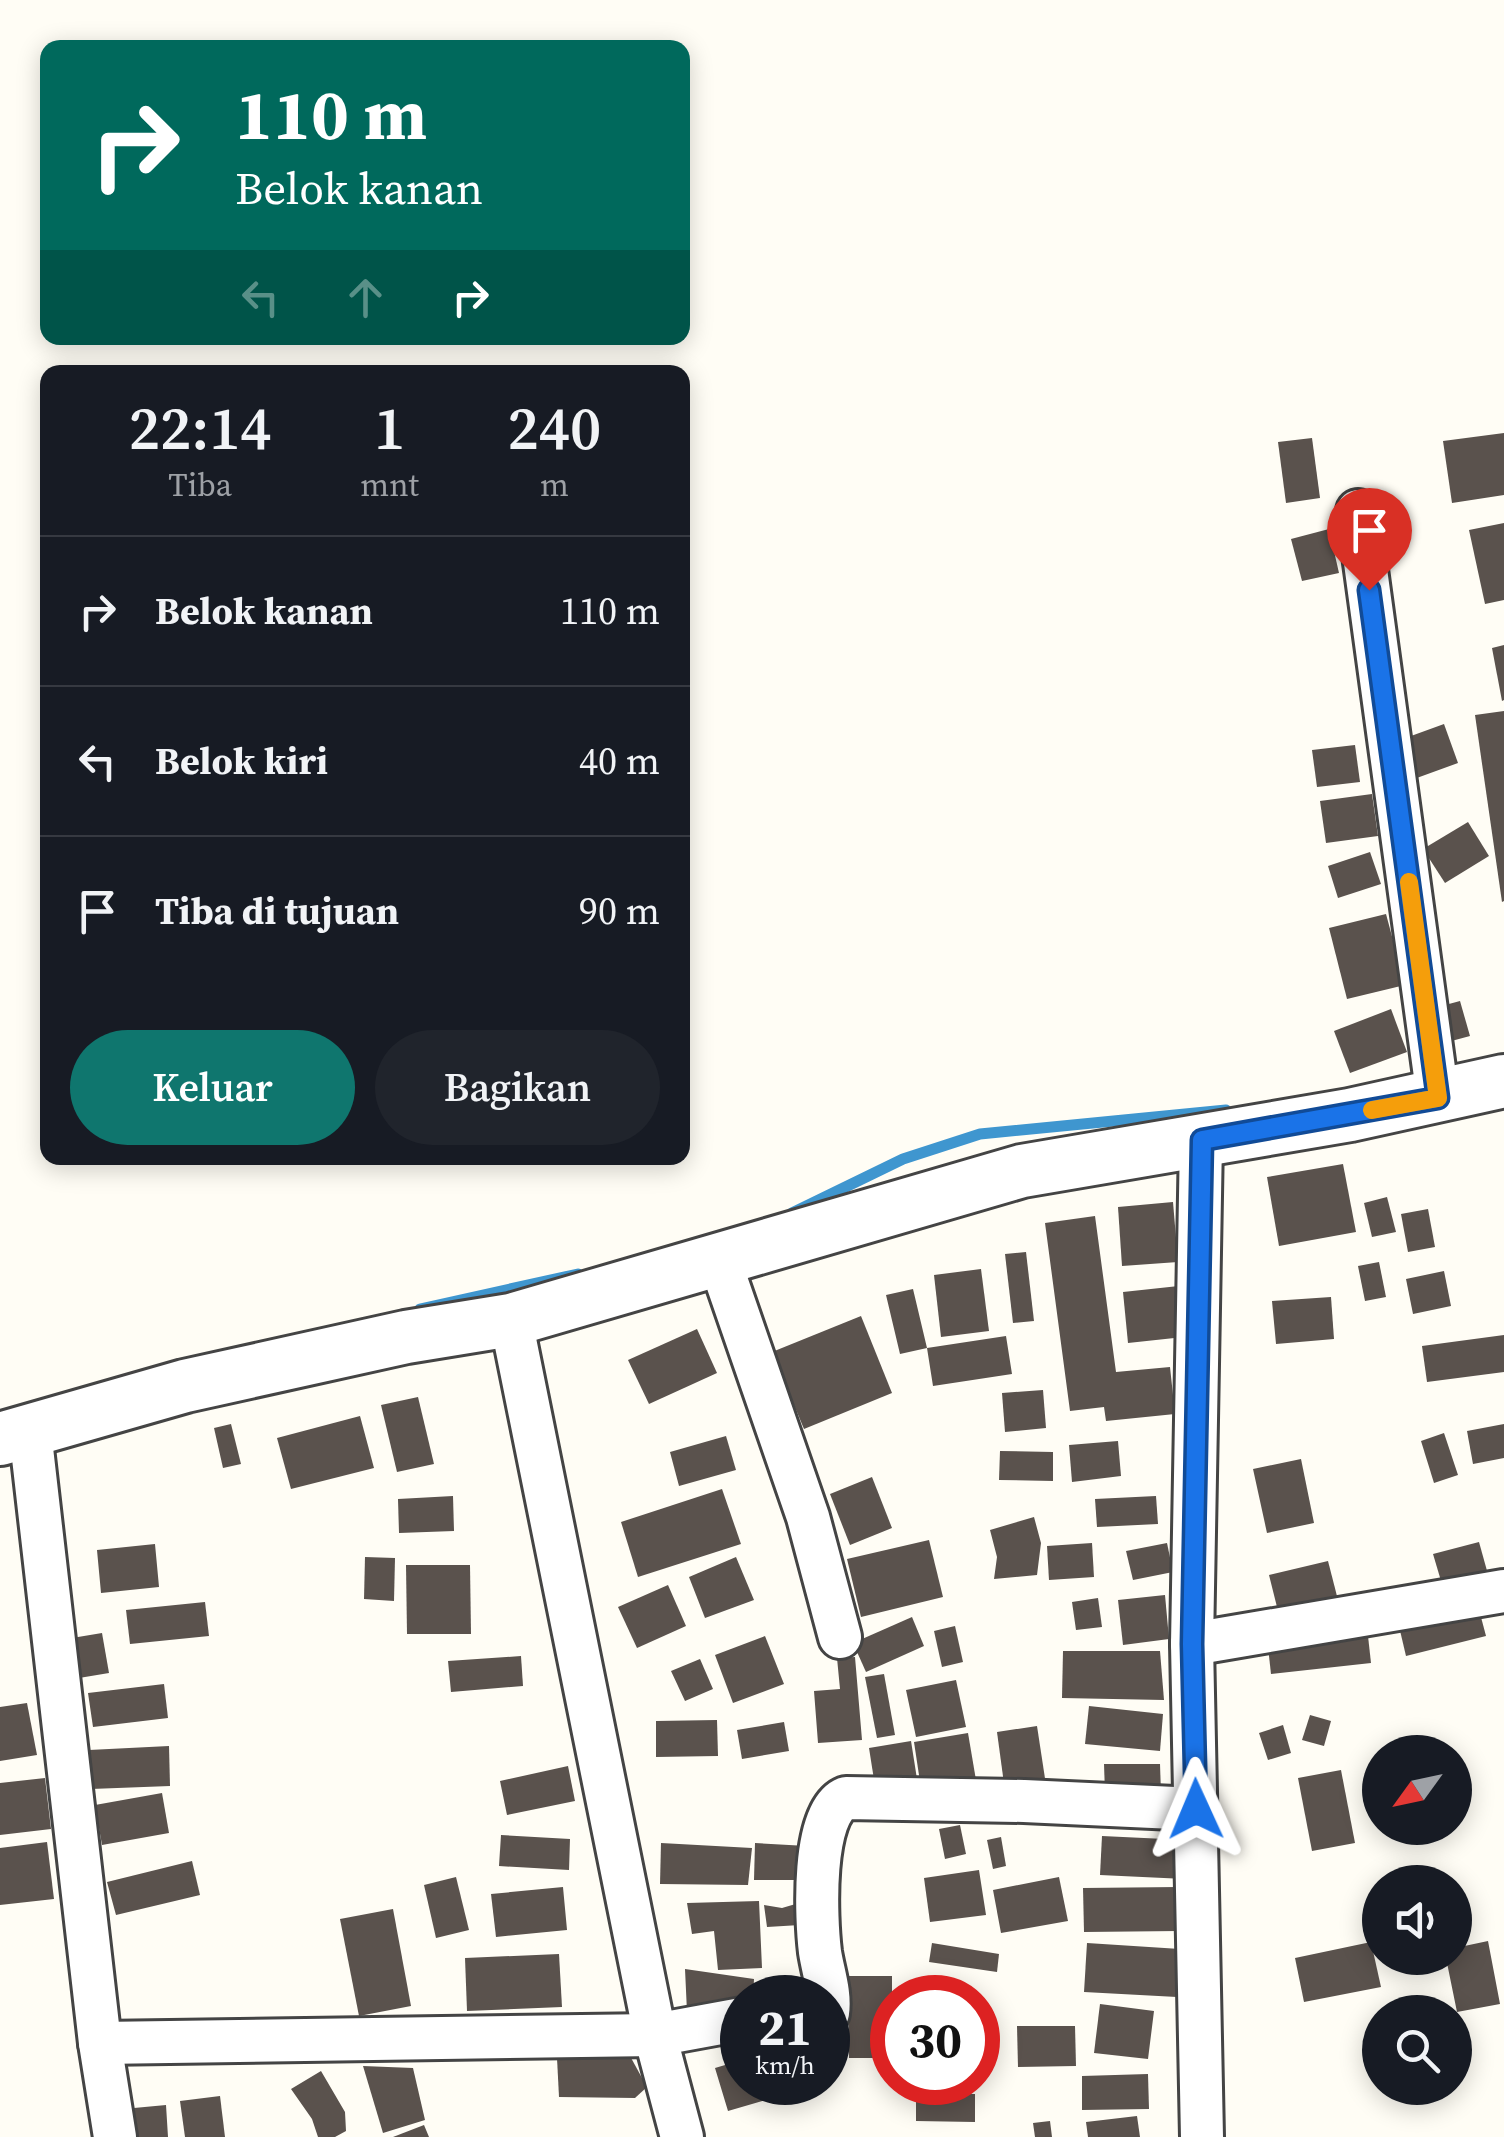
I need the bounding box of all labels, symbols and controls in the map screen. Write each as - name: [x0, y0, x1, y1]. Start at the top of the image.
- text: 110 m: [235, 66, 427, 162]
- icon: right: [70, 80, 200, 210]
- text: Belok kanan: [235, 157, 483, 219]
- icon: left: [233, 270, 288, 325]
- icon: ahead: [338, 270, 393, 325]
- icon: right: [443, 270, 498, 325]
- text: 22:14: [129, 387, 272, 469]
- text: 1: [374, 387, 405, 469]
- text: 240: [508, 387, 601, 469]
- text: Tiba: [168, 463, 232, 507]
- text: mnt: [360, 463, 419, 507]
- text: m: [540, 463, 569, 507]
- pin: [1327, 488, 1412, 591]
- icon: arrive: [1342, 503, 1397, 558]
- icon: right: [70, 584, 125, 639]
- text: Belok kanan: [155, 585, 373, 637]
- text: 110 m: [560, 585, 660, 637]
- icon: left: [70, 734, 125, 789]
- text: Belok kiri: [155, 735, 328, 787]
- text: 40 m: [579, 735, 660, 787]
- icon: arrive: [70, 884, 125, 939]
- text: Tiba di tujuan: [155, 885, 399, 937]
- text: 90 m: [579, 885, 660, 937]
- button: Keluar: [70, 1030, 355, 1145]
- button: Bagikan: [375, 1030, 660, 1145]
- north arrow: [1362, 1735, 1472, 1845]
- map controls: [1362, 1735, 1472, 2105]
- position arrow: [1144, 1757, 1248, 1861]
- button: sound: [1362, 1865, 1472, 1975]
- speed limit sign: 30: [870, 1975, 1000, 2105]
- text: 21: [758, 1993, 812, 2062]
- button: search: [1362, 1995, 1472, 2105]
- text: km/h: [755, 2048, 815, 2082]

